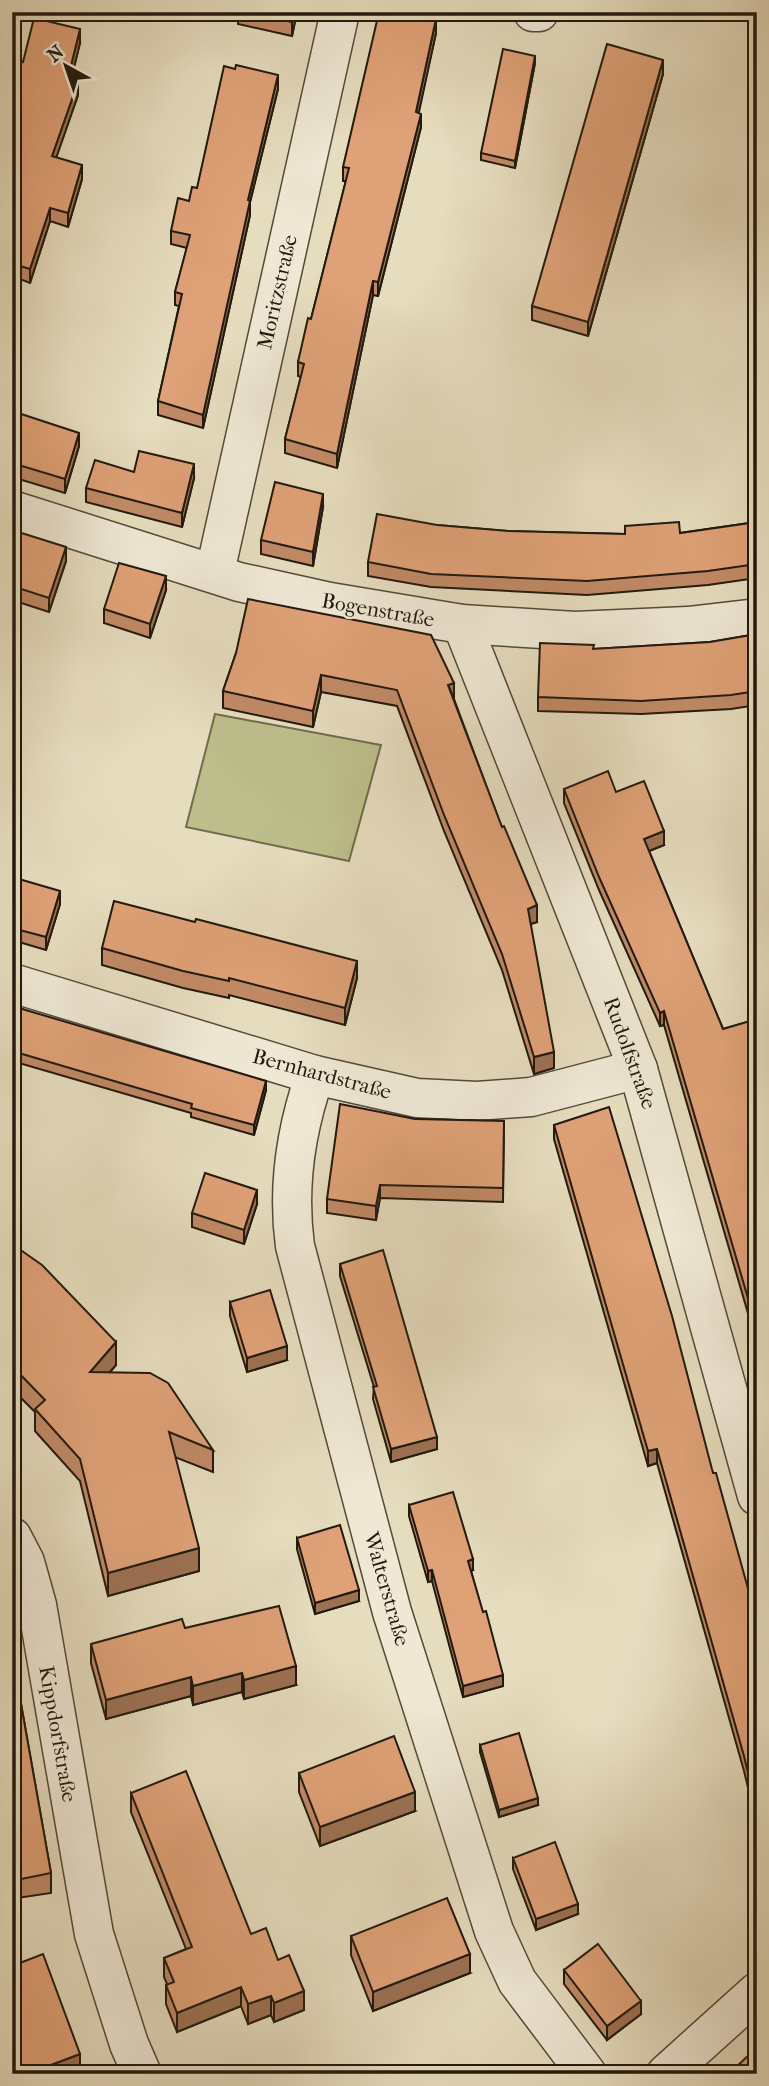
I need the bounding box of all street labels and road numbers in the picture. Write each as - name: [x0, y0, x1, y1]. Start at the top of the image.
- street label: Moritzstraße: [252, 232, 302, 352]
- street label: Bogenstraße: [320, 588, 436, 632]
- street label: Rudolfstraße: [599, 994, 661, 1112]
- street label: Bernhardstraße: [250, 1044, 394, 1104]
- street label: Walterstraße: [359, 1528, 415, 1649]
- street label: Kippdorfstraße: [34, 1664, 82, 1804]

